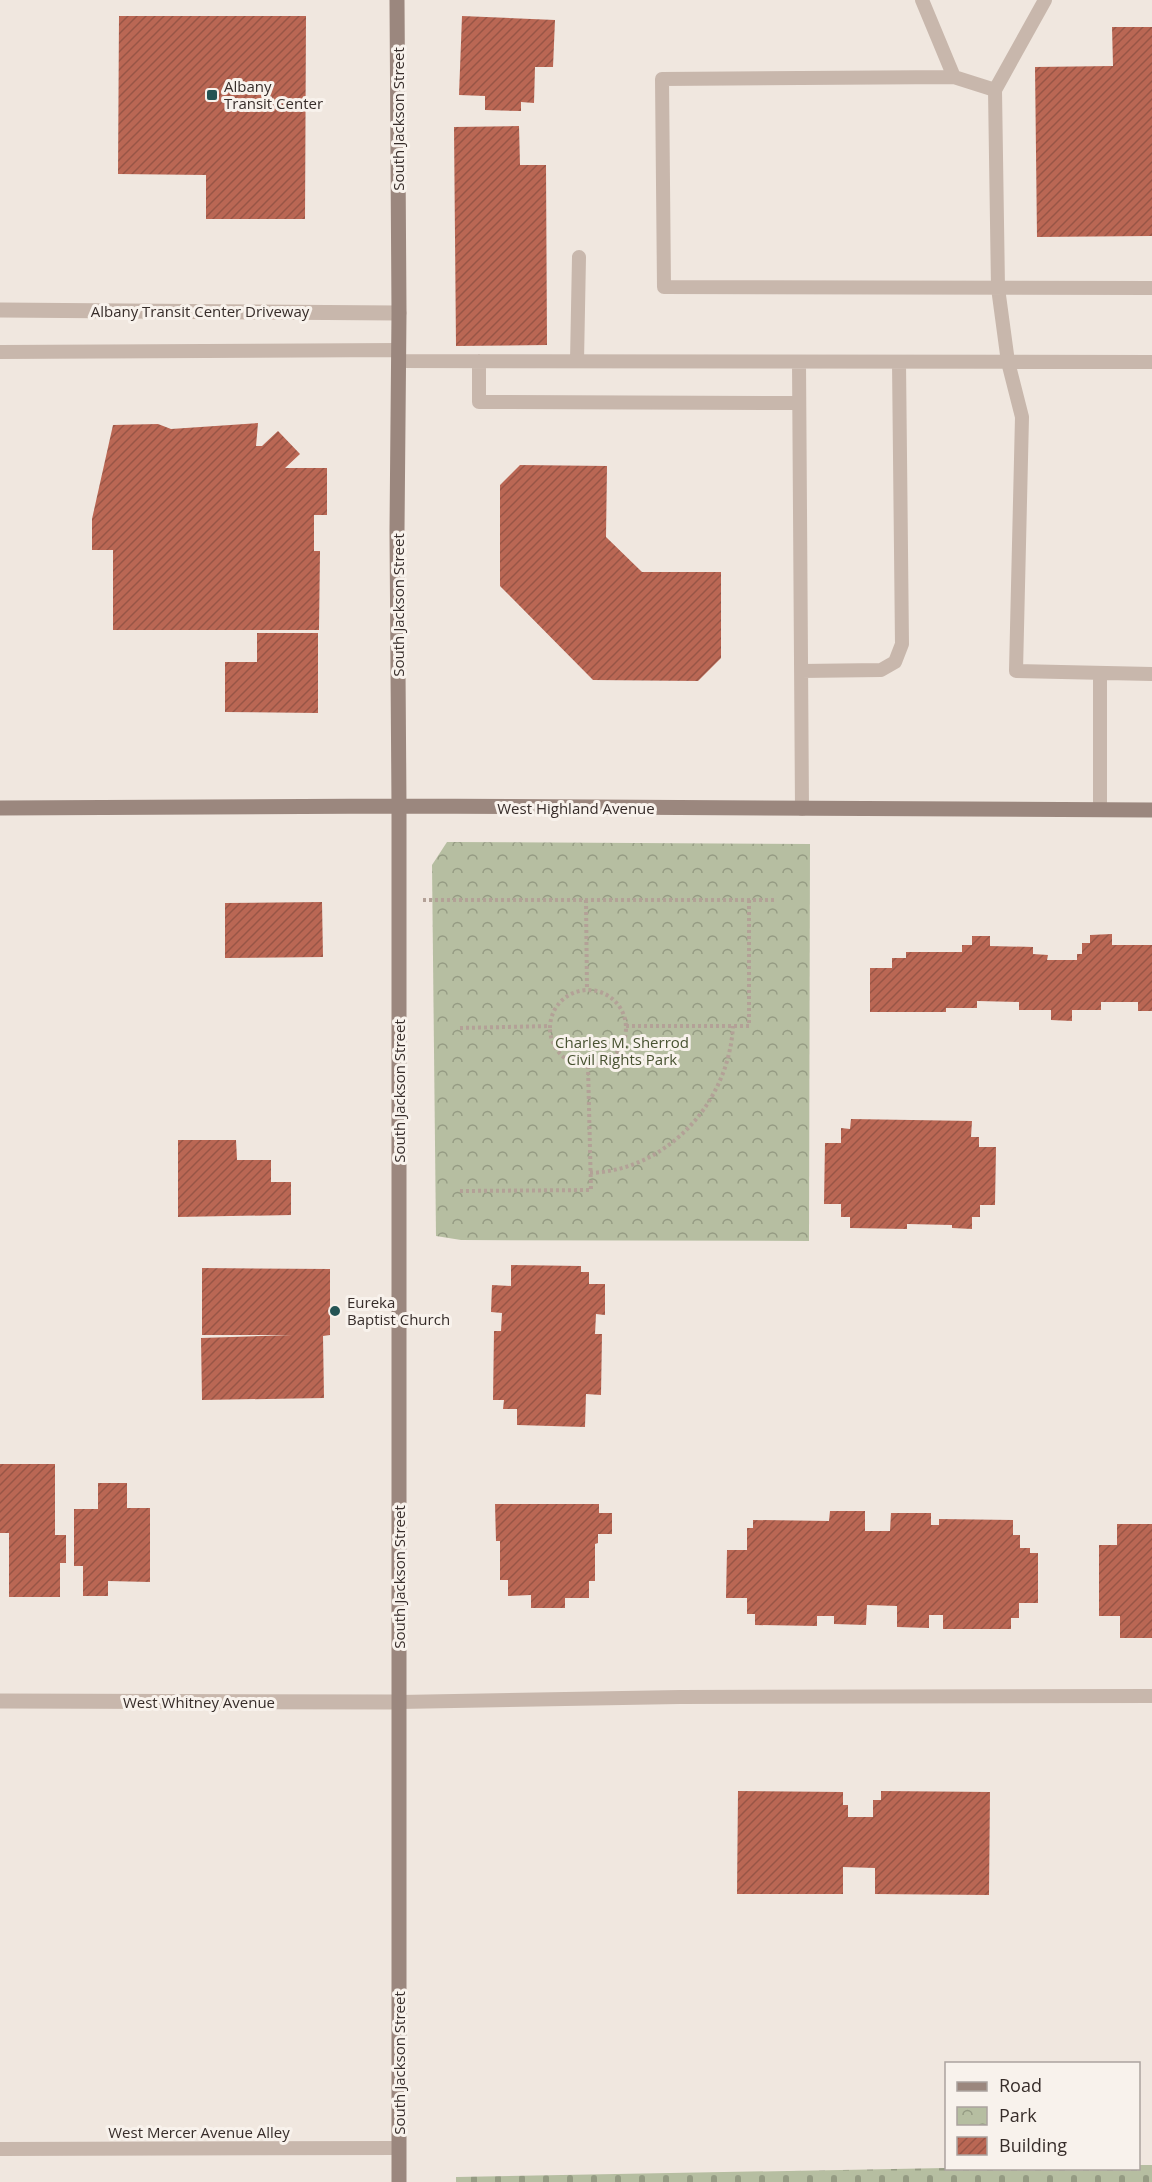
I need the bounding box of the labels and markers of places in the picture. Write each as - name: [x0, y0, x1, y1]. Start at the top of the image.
- place label: Albany Transit Center: [224, 76, 323, 113]
- marker: Albany Transit Center: [205, 88, 219, 102]
- place label: Eureka Baptist Church: [347, 1292, 450, 1329]
- marker: Eureka Baptist Church: [328, 1304, 342, 1318]

